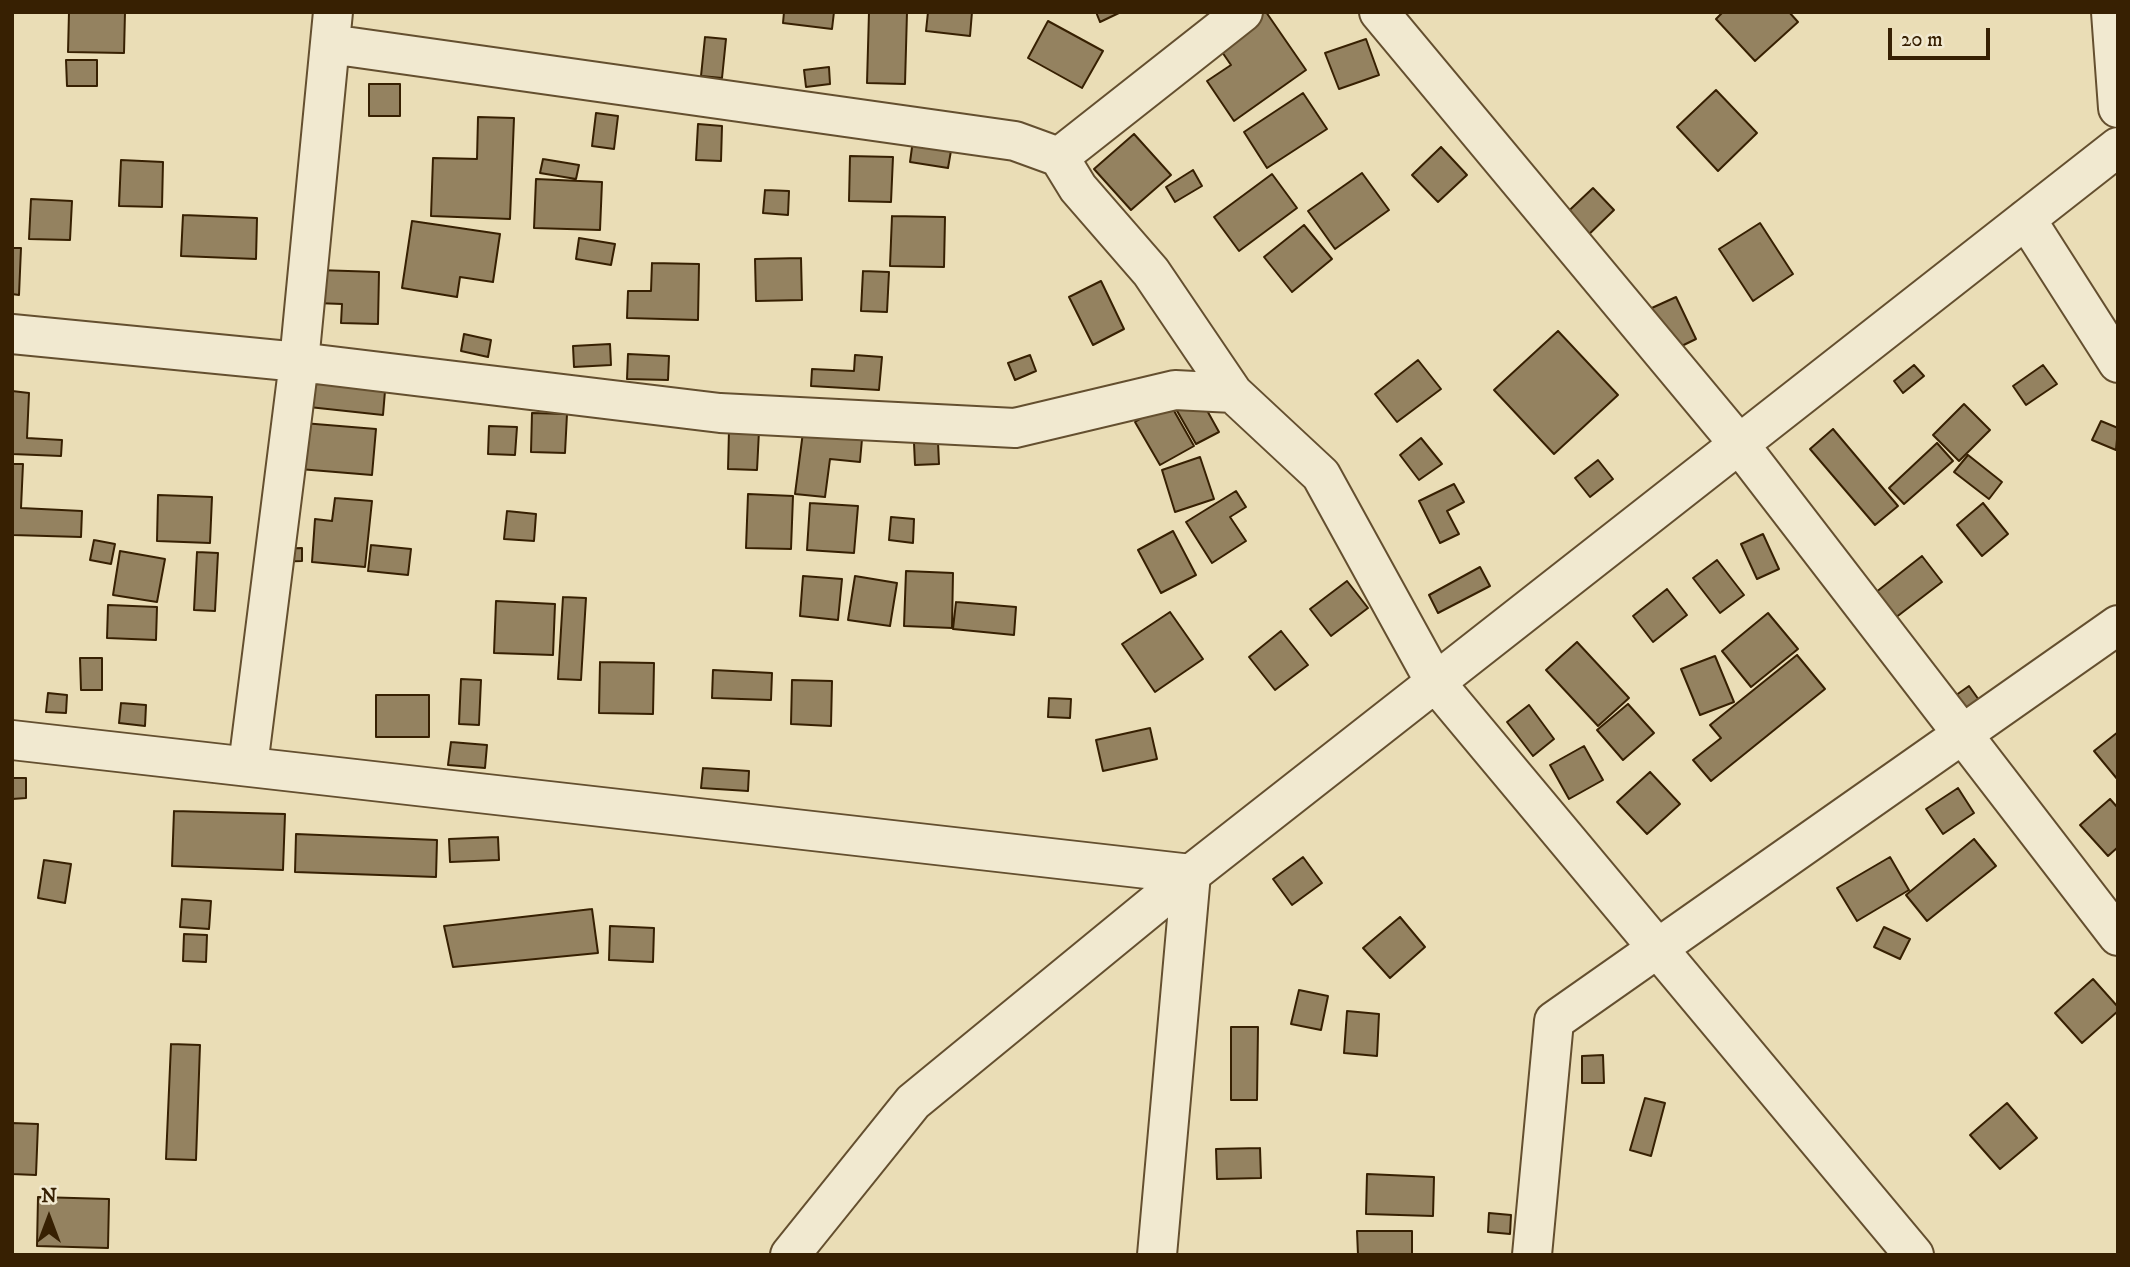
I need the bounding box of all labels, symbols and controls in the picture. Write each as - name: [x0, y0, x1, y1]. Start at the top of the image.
- scale bar: [1892, 14, 1994, 58]
- text: 20 m: [1901, 27, 1943, 53]
- north arrow: [14, 1183, 84, 1253]
- text: N: [41, 1185, 57, 1208]

